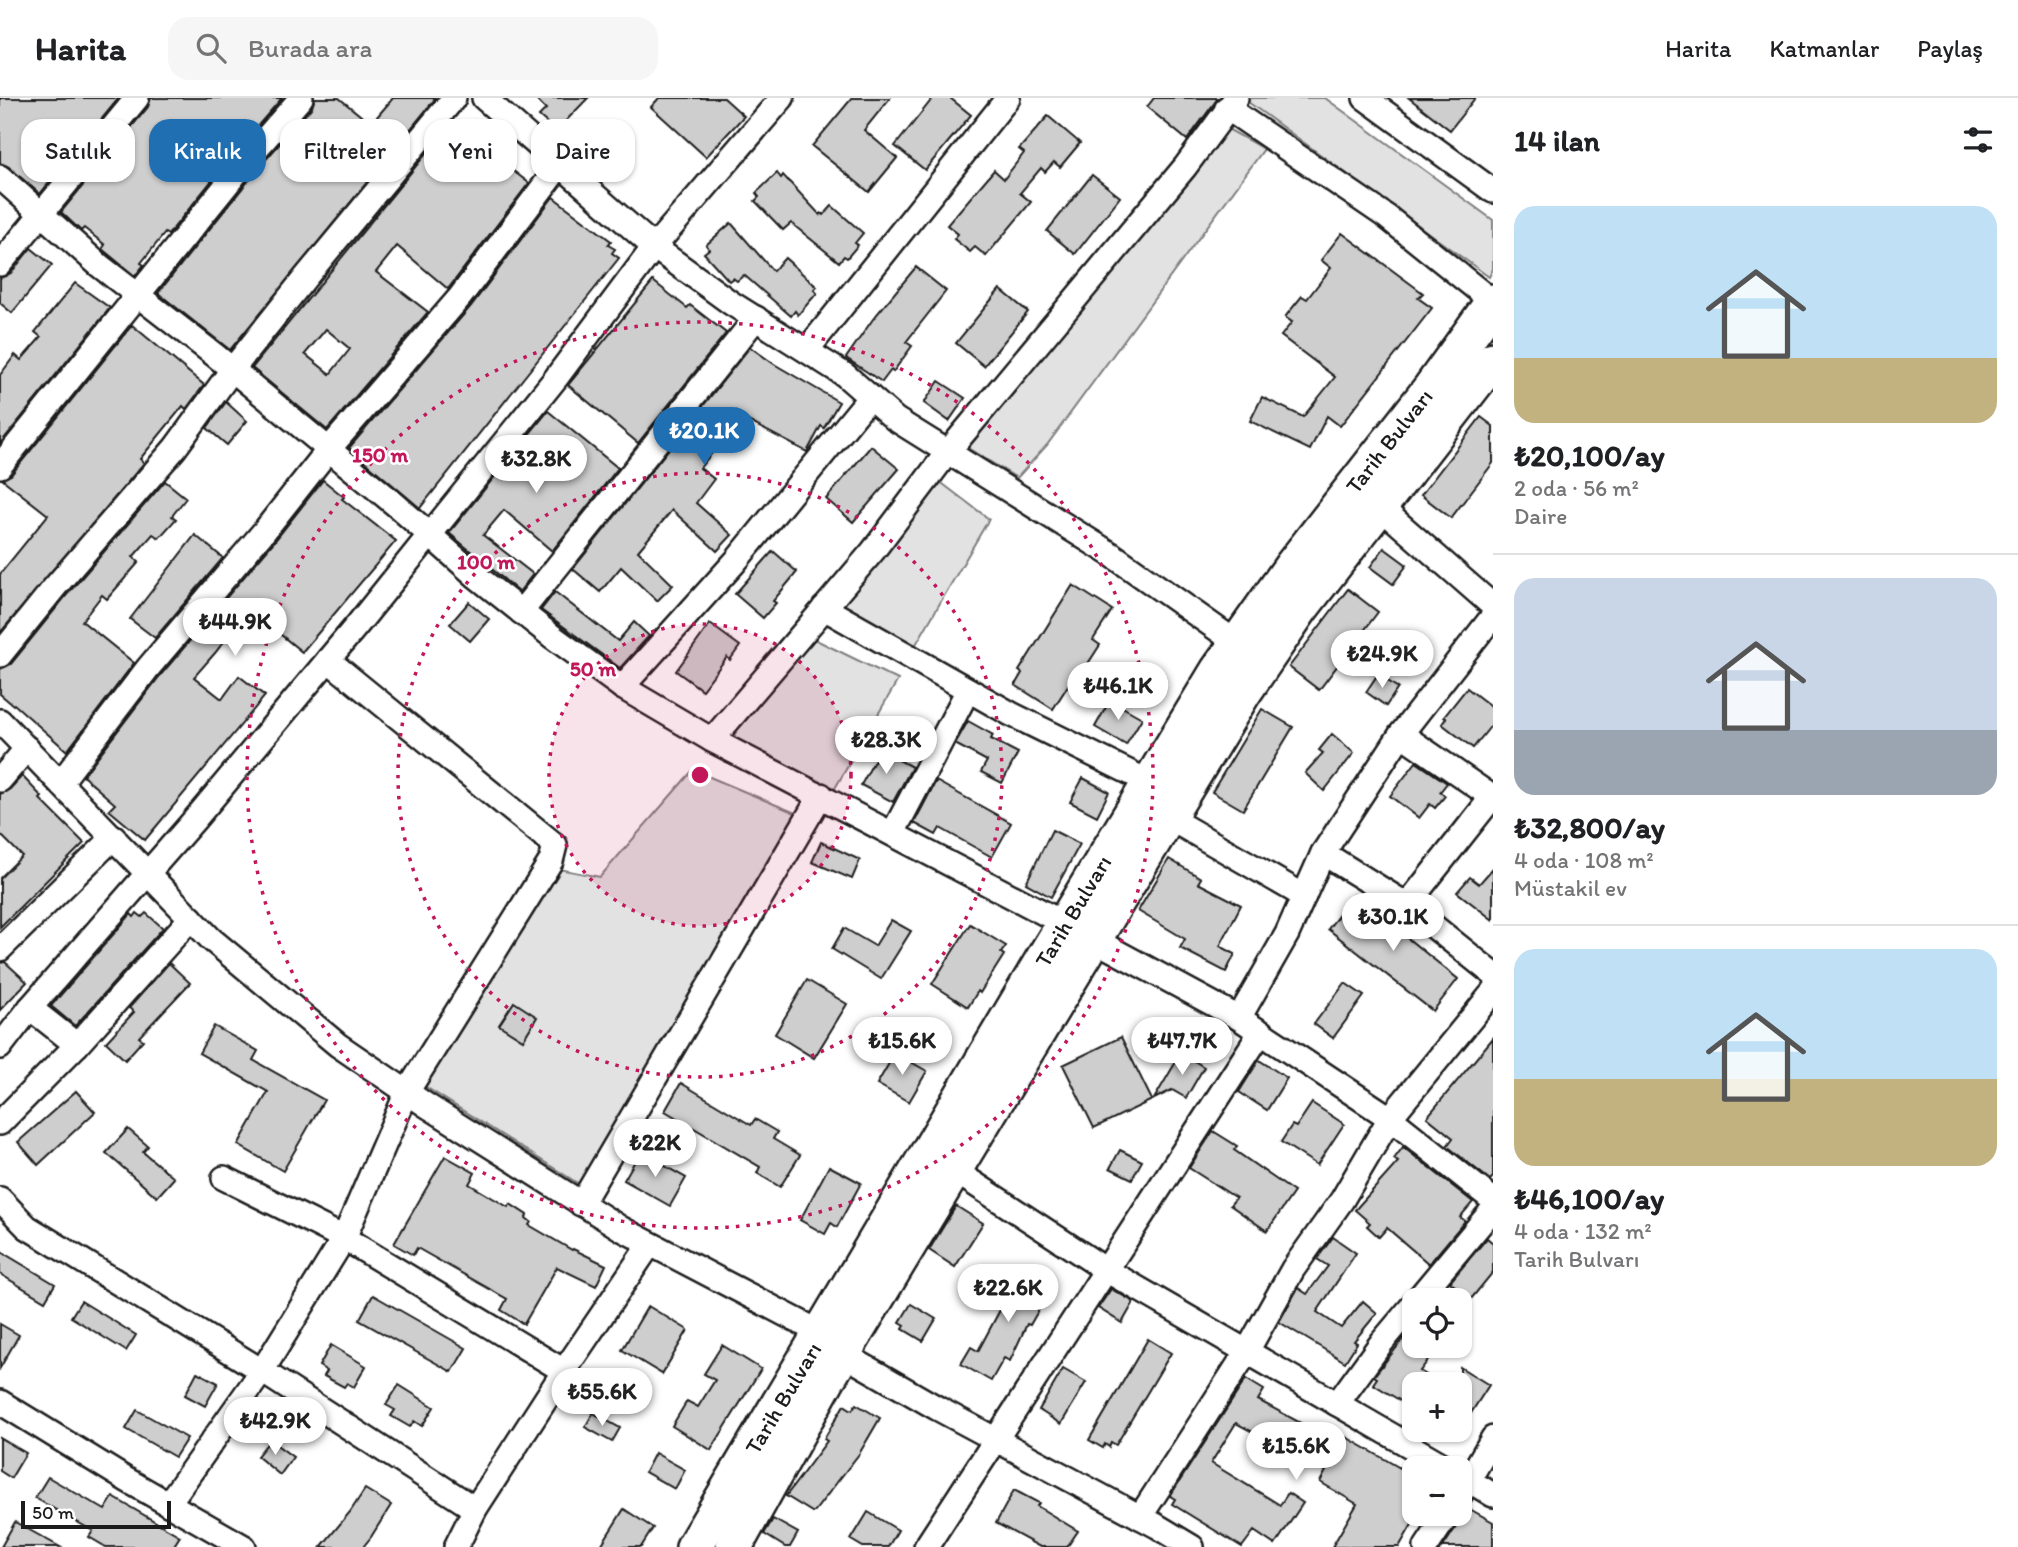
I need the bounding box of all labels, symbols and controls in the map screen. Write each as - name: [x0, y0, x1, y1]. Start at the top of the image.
- search box: [168, 17, 658, 80]
- text: Harita: [35, 29, 126, 68]
- icon: search: [192, 29, 230, 67]
- text: Burada ara: [248, 32, 372, 64]
- text: Harita: [1665, 34, 1731, 63]
- text: Katmanlar: [1769, 34, 1879, 63]
- text: Paylaş: [1917, 34, 1983, 63]
- chip: Satılık: [21, 119, 135, 182]
- chip: Kiralık: [149, 119, 266, 182]
- chip: Filtreler: [280, 119, 410, 182]
- chip: Yeni: [424, 119, 517, 182]
- chip: Daire: [531, 119, 635, 182]
- icon: filters: [1959, 121, 1997, 159]
- text: 14 ilan: [1514, 122, 1600, 159]
- icon: home: [1693, 251, 1819, 377]
- street label: Tarih Bulvarı: [1339, 383, 1439, 499]
- pin: ₺20.1K: [647, 408, 761, 467]
- text: ₺20.1K: [669, 416, 739, 444]
- pin: ₺32.8K: [479, 436, 593, 495]
- text: ₺20,100/ay: [1514, 437, 1664, 474]
- text: 150 m: [352, 442, 408, 467]
- text: ₺32.8K: [501, 444, 571, 472]
- text: 2 oda · 56 m²: [1514, 474, 1639, 502]
- text: Daire: [1514, 502, 1567, 530]
- text: 100 m: [457, 549, 515, 574]
- pin: ₺44.9K: [178, 598, 292, 658]
- text: ₺44.9K: [199, 607, 271, 635]
- icon: home: [1693, 623, 1819, 749]
- pin: ₺24.9K: [1325, 630, 1439, 690]
- text: ₺24.9K: [1347, 639, 1417, 667]
- text: 50 m: [570, 656, 617, 681]
- pin: ₺46.1K: [1061, 662, 1175, 722]
- text: ₺46.1K: [1083, 671, 1153, 699]
- pin: ₺28.3K: [829, 716, 943, 776]
- text: ₺28.3K: [851, 725, 921, 753]
- centre of rings: [688, 763, 712, 787]
- text: ₺32,800/ay: [1514, 809, 1665, 846]
- text: 4 oda · 108 m²: [1514, 846, 1654, 874]
- street label: Tarih Bulvarı: [1029, 850, 1117, 972]
- text: Müstakil ev: [1514, 874, 1627, 902]
- pin: ₺30.1K: [1336, 894, 1450, 953]
- text: ₺30.1K: [1358, 902, 1428, 930]
- icon: home: [1693, 994, 1819, 1120]
- pin: ₺15.6K: [845, 1018, 959, 1077]
- pin: ₺47.7K: [1125, 1018, 1239, 1077]
- text: ₺15.6K: [868, 1026, 936, 1054]
- text: ₺47.7K: [1147, 1026, 1217, 1054]
- pin: ₺22K: [614, 1119, 696, 1179]
- text: ₺22K: [629, 1128, 681, 1156]
- text: ₺46,100/ay: [1514, 1180, 1664, 1217]
- text: 4 oda · 132 m²: [1514, 1217, 1652, 1245]
- text: Tarih Bulvarı: [1514, 1245, 1639, 1273]
- pin: ₺22.6K: [951, 1264, 1065, 1324]
- text: ₺22.6K: [973, 1273, 1043, 1301]
- map controls: [1402, 1288, 1472, 1526]
- button: locate: [1402, 1288, 1472, 1358]
- street label: Tarih Bulvarı: [739, 1337, 827, 1459]
- pin: ₺55.6K: [545, 1368, 659, 1428]
- button: +: [1402, 1372, 1472, 1442]
- text: ₺55.6K: [567, 1377, 637, 1405]
- pin: ₺42.9K: [218, 1398, 332, 1457]
- text: ₺42.9K: [240, 1406, 310, 1434]
- pin: ₺15.6K: [1239, 1422, 1353, 1482]
- text: ₺15.6K: [1262, 1431, 1330, 1459]
- button: −: [1402, 1456, 1472, 1526]
- scale bar: [21, 1498, 172, 1530]
- text: 50 m: [32, 1501, 74, 1524]

